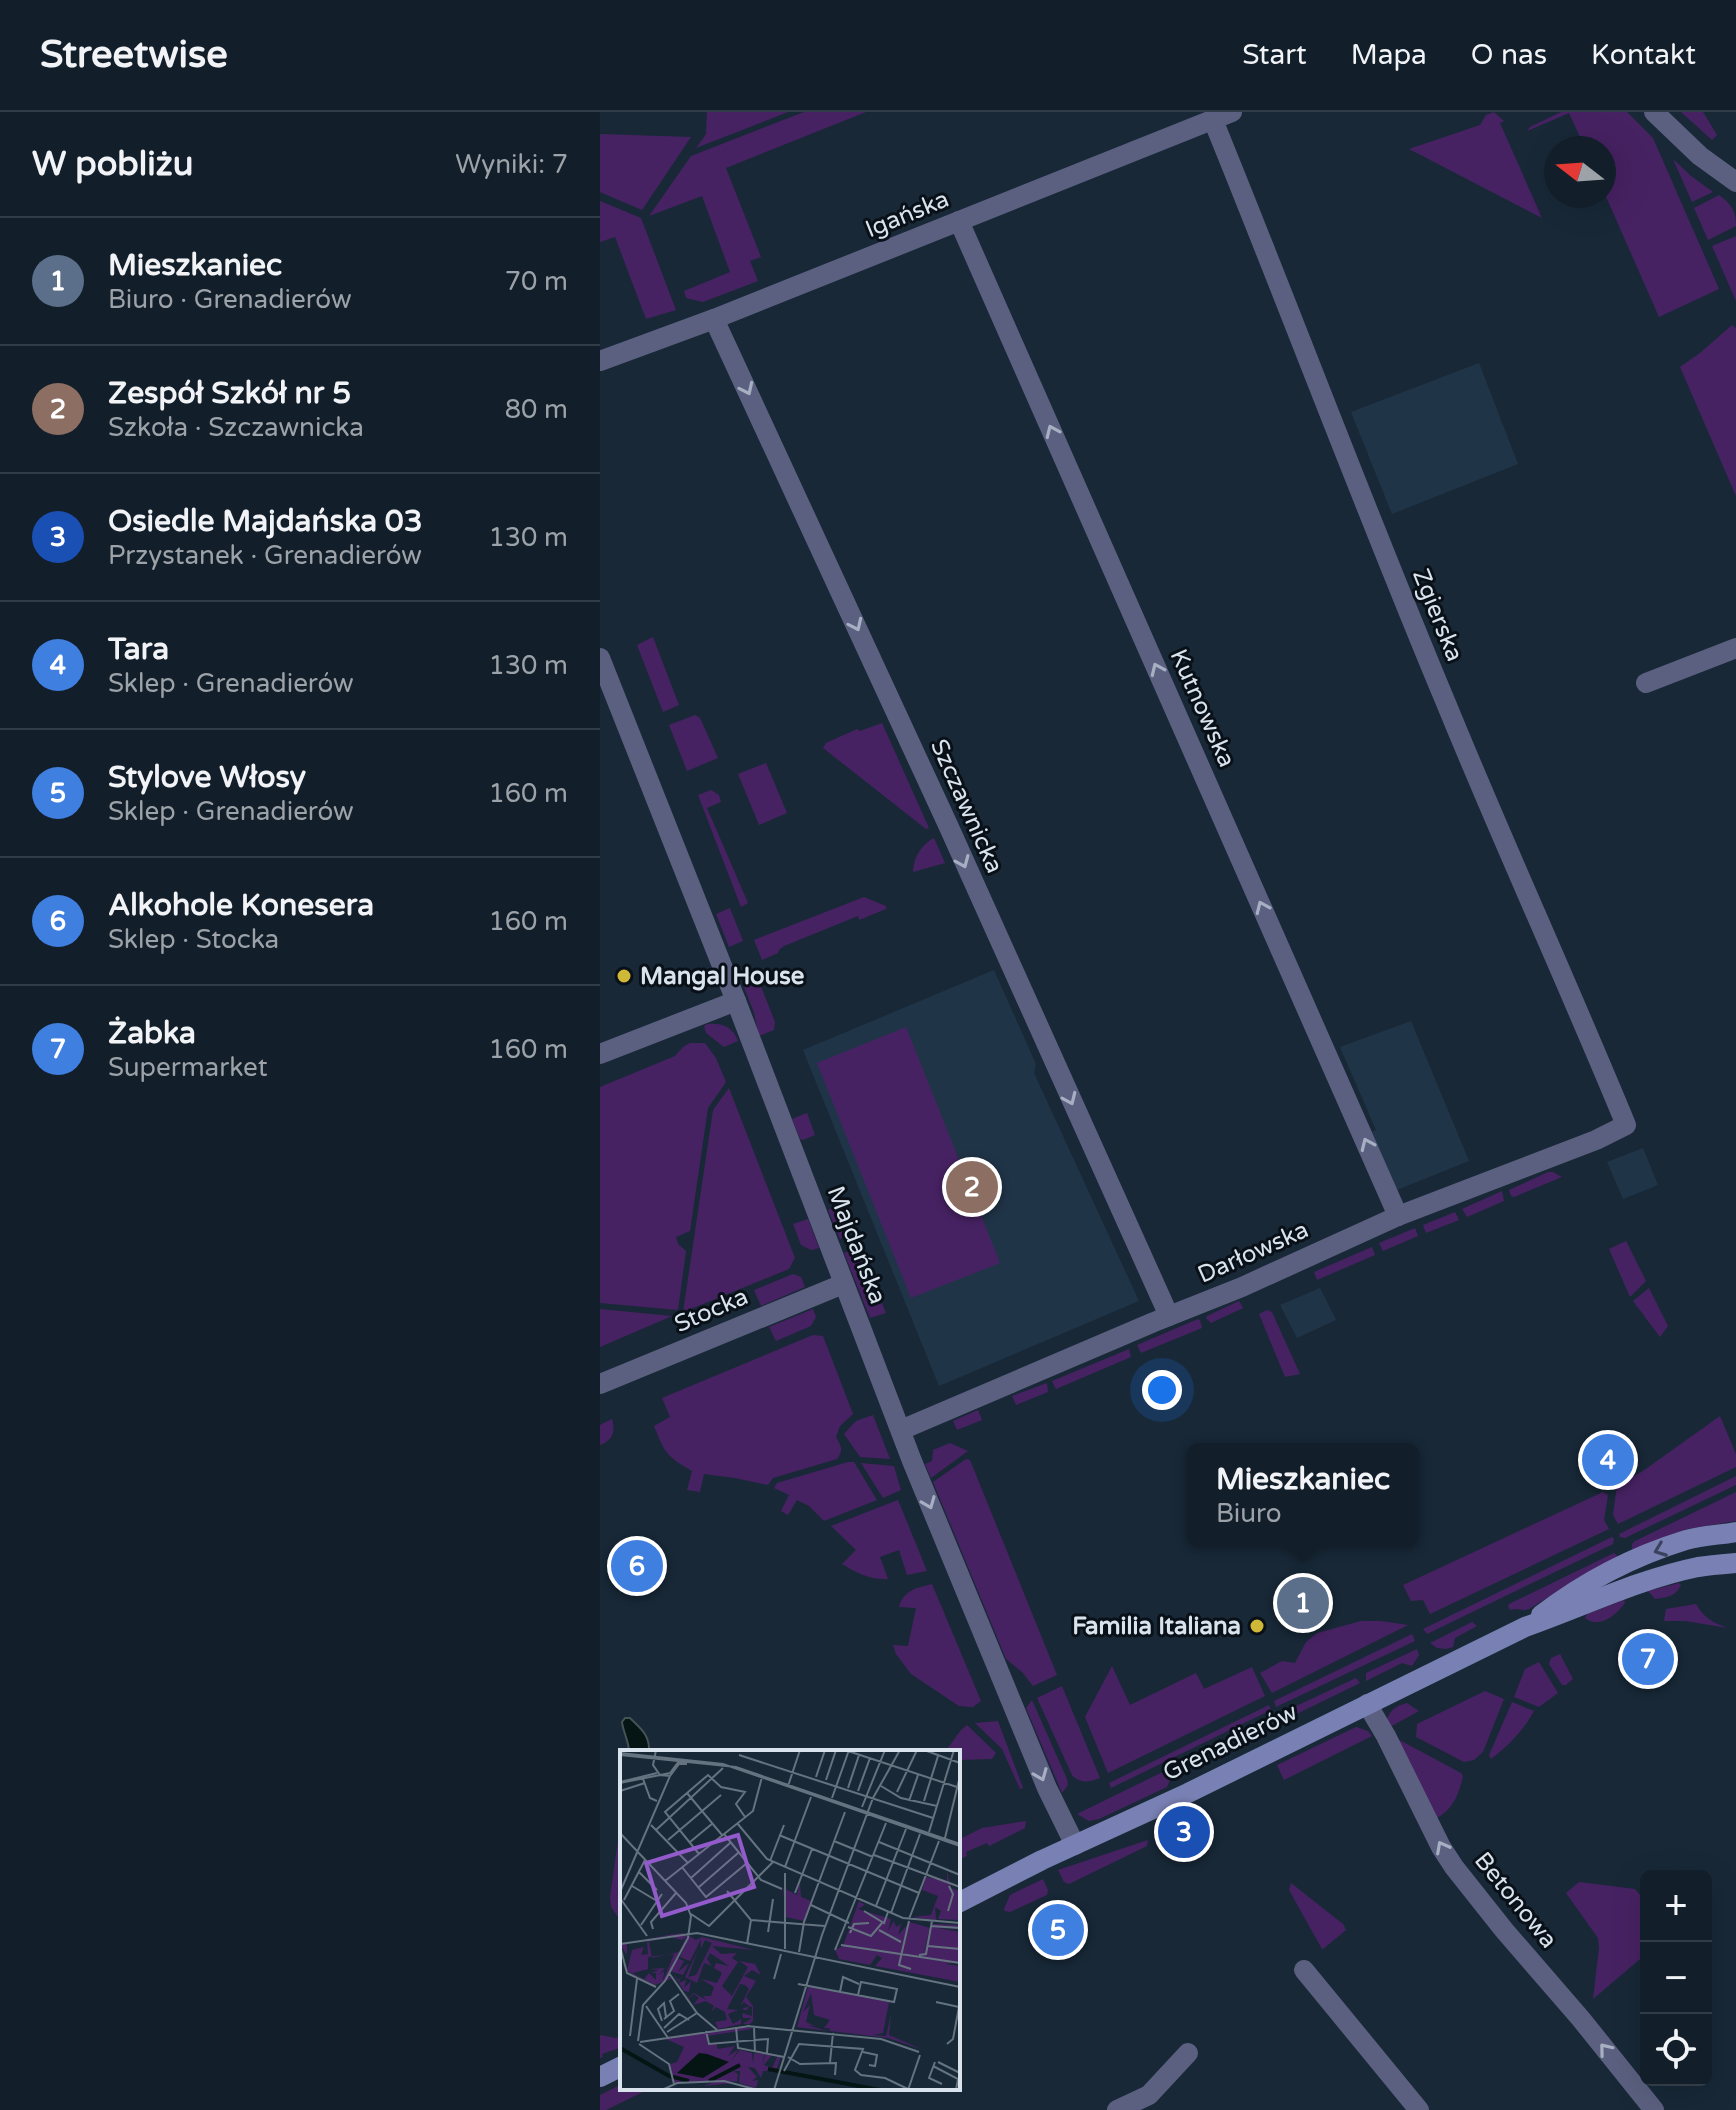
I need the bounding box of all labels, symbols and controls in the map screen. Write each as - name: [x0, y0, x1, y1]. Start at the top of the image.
- text: Streetwise: [40, 32, 228, 78]
- text: Start: [1242, 38, 1307, 72]
- text: Mapa: [1351, 38, 1427, 72]
- text: O nas: [1471, 38, 1547, 72]
- text: Kontakt: [1591, 38, 1696, 72]
- north arrow: [1544, 136, 1616, 208]
- text: W pobliżu: [32, 144, 193, 185]
- text: Wyniki: 7: [455, 149, 568, 180]
- street label: Igańska: [861, 185, 953, 244]
- text: Mieszkaniec: [108, 247, 282, 284]
- text: 1: [50, 266, 66, 297]
- text: 70 m: [505, 266, 568, 297]
- text: Biuro · Grenadierów: [108, 284, 352, 315]
- text: Zespół Szkół nr 5: [108, 375, 351, 412]
- one-way arrow: [737, 381, 753, 396]
- text: 2: [50, 394, 66, 425]
- text: 80 m: [505, 394, 568, 425]
- text: Szkoła · Szczawnicka: [108, 412, 364, 443]
- one-way arrow: [1046, 425, 1062, 439]
- text: Osiedle Majdańska 03: [108, 503, 423, 540]
- text: 3: [50, 522, 66, 553]
- text: 130 m: [488, 522, 568, 553]
- text: Przystanek · Grenadierów: [108, 540, 422, 571]
- street label: Zgierska: [1406, 565, 1469, 666]
- one-way arrow: [846, 617, 862, 632]
- text: Tara: [108, 631, 169, 668]
- street label: Kutnowska: [1164, 645, 1241, 772]
- text: 4: [50, 650, 66, 681]
- text: 130 m: [488, 650, 568, 681]
- one-way arrow: [1151, 663, 1167, 677]
- text: Sklep · Grenadierów: [108, 668, 354, 699]
- street label: Szczawnicka: [924, 735, 1009, 878]
- text: Stylove Włosy: [108, 759, 306, 796]
- text: 5: [50, 778, 66, 809]
- text: 160 m: [488, 778, 568, 809]
- text: Sklep · Grenadierów: [108, 796, 354, 827]
- one-way arrow: [954, 854, 970, 868]
- text: Alkohole Konesera: [108, 887, 374, 924]
- one-way arrow: [1256, 900, 1272, 915]
- text: 6: [50, 906, 66, 937]
- text: 160 m: [488, 906, 568, 937]
- text: Sklep · Stocka: [108, 924, 279, 955]
- place label: Mangal House: [640, 962, 805, 991]
- marker: Mangal House: [615, 967, 633, 985]
- text: Żabka: [108, 1015, 196, 1052]
- text: 7: [50, 1034, 66, 1065]
- text: 160 m: [488, 1034, 568, 1065]
- text: Supermarket: [108, 1052, 268, 1083]
- one-way arrow: [1061, 1091, 1077, 1105]
- one-way arrow: [1360, 1138, 1376, 1153]
- pin: 2: [946, 1157, 998, 1217]
- street label: Majdańska: [821, 1182, 892, 1308]
- street label: Darłowska: [1193, 1215, 1313, 1290]
- street label: Stocka: [670, 1282, 752, 1339]
- your location: [1142, 1370, 1182, 1410]
- pin: 4: [1582, 1430, 1634, 1490]
- popup: [1187, 1443, 1419, 1547]
- text: Mieszkaniec: [1216, 1461, 1390, 1498]
- one-way arrow: [920, 1495, 936, 1509]
- text: Biuro: [1216, 1498, 1281, 1529]
- pin: 6: [611, 1536, 663, 1596]
- one-way arrow: [1654, 1540, 1668, 1557]
- pin: 1: [1277, 1573, 1329, 1633]
- place label: Familia Italiana: [1072, 1612, 1241, 1641]
- marker: Familia Italiana: [1248, 1617, 1266, 1635]
- pin: 7: [1622, 1629, 1674, 1689]
- street label: Grenadierów: [1158, 1697, 1302, 1787]
- inset map: [620, 1750, 960, 2090]
- one-way arrow: [1032, 1766, 1048, 1781]
- pin: 3: [1158, 1802, 1210, 1862]
- one-way arrow: [1437, 1841, 1452, 1855]
- street label: Betonowa: [1468, 1846, 1563, 1954]
- map controls: [1640, 1870, 1712, 2086]
- button: +: [1640, 1870, 1712, 1942]
- pin: 5: [1032, 1900, 1084, 1960]
- button: −: [1640, 1942, 1712, 2014]
- button: locate: [1640, 2014, 1712, 2086]
- one-way arrow: [1600, 2044, 1615, 2058]

